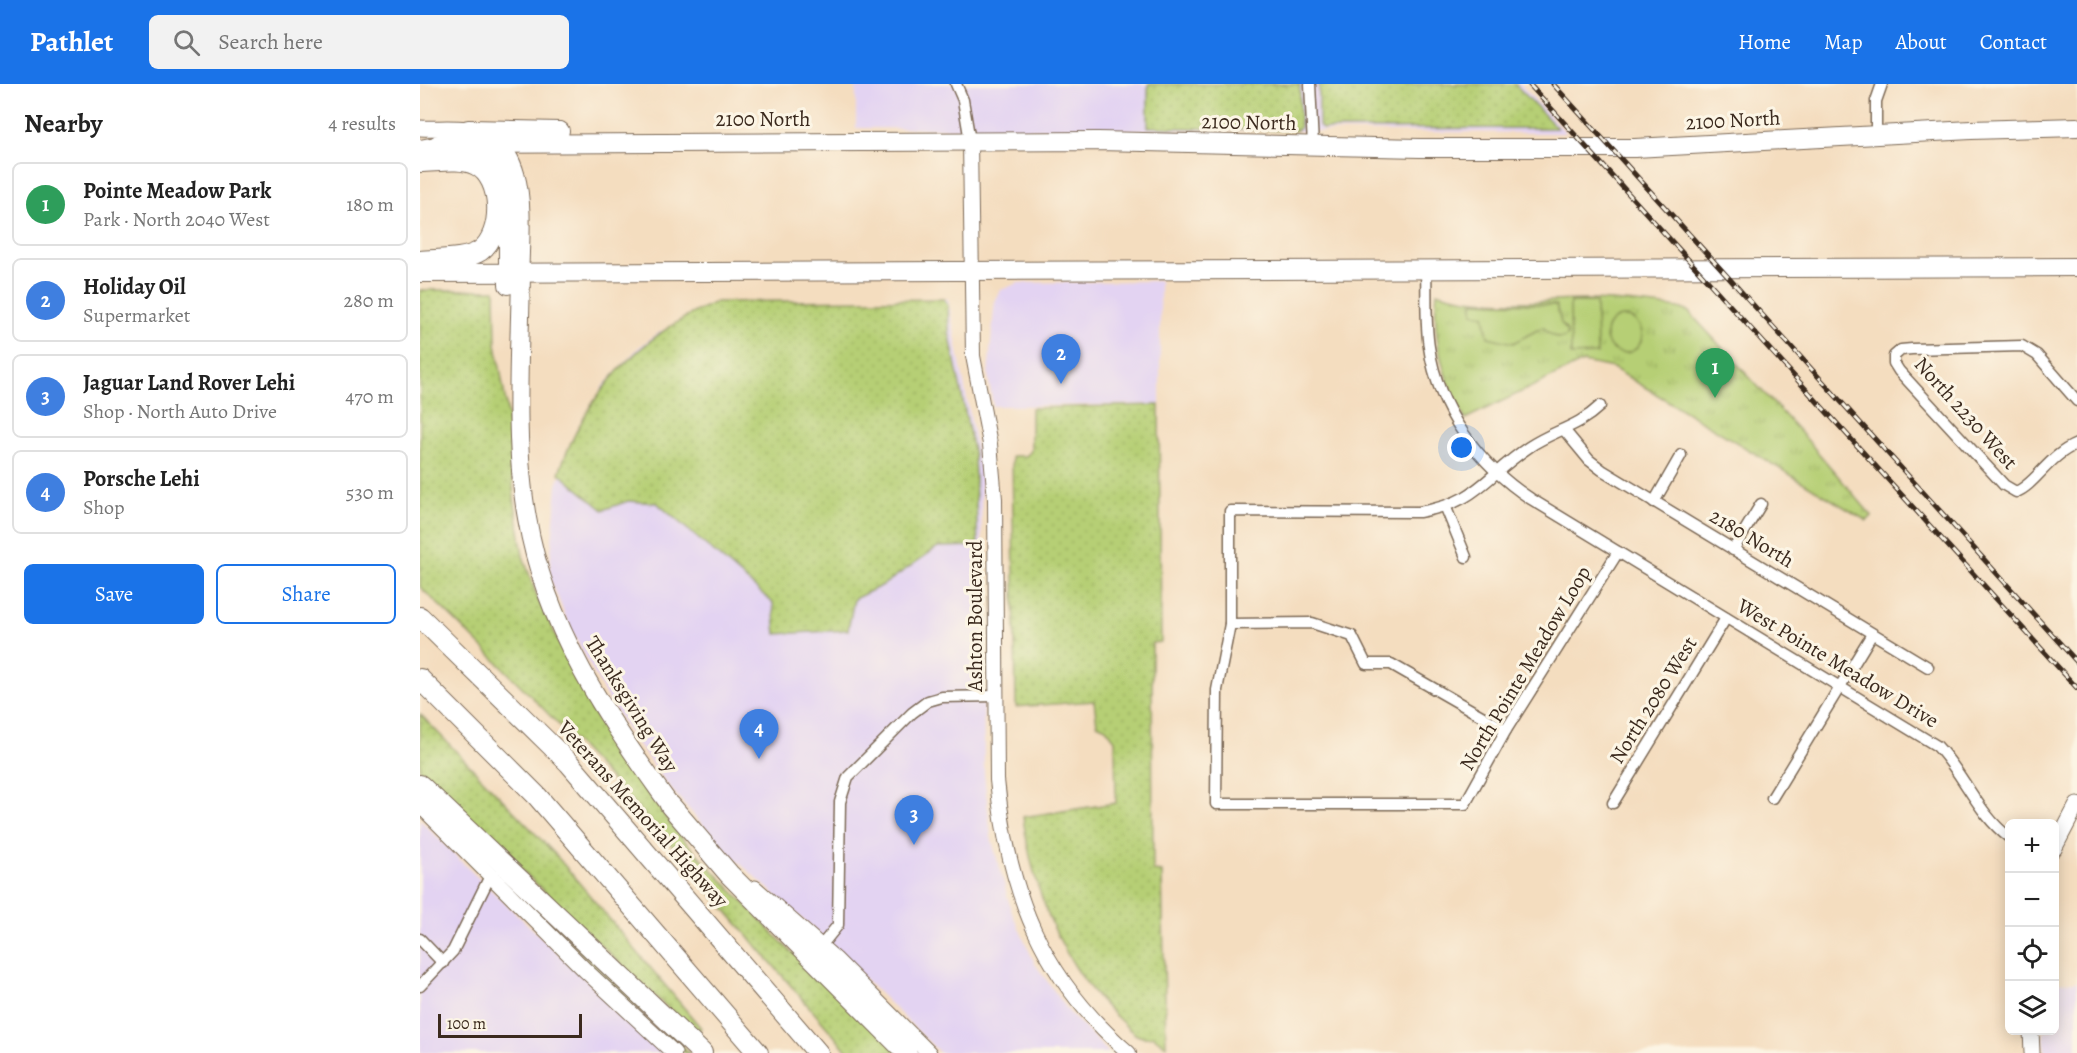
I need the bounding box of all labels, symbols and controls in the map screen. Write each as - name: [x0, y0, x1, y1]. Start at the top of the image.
- search box: [149, 15, 569, 69]
- text: Pathlet: [30, 23, 113, 61]
- icon: search: [170, 26, 203, 59]
- text: Search here: [218, 27, 323, 57]
- text: Home: [1738, 28, 1791, 56]
- text: Map: [1824, 28, 1862, 56]
- text: About: [1895, 28, 1947, 56]
- text: Contact: [1980, 28, 2047, 56]
- street label: 2100 North: [1685, 104, 1781, 136]
- street label: 2100 North: [715, 105, 811, 133]
- text: Nearby: [24, 106, 103, 141]
- street label: 2100 North: [1201, 107, 1297, 137]
- text: 4 results: [328, 110, 396, 137]
- text: Pointe Meadow Park: [83, 176, 271, 206]
- text: 1: [42, 191, 49, 218]
- text: 180 m: [346, 191, 394, 218]
- text: Park · North 2040 West: [83, 206, 270, 233]
- text: Holiday Oil: [83, 272, 186, 302]
- text: 2: [41, 287, 50, 314]
- text: 280 m: [344, 287, 394, 314]
- text: Supermarket: [83, 302, 190, 329]
- pin: 2: [1042, 334, 1080, 384]
- pin: 1: [1696, 348, 1734, 398]
- street label: North 2230 West: [1908, 351, 2024, 475]
- text: Jaguar Land Rover Lehi: [83, 368, 295, 398]
- text: 3: [41, 383, 50, 410]
- text: 470 m: [345, 383, 394, 410]
- text: Shop · North Auto Drive: [83, 398, 277, 425]
- your location: [1447, 433, 1476, 462]
- text: Porsche Lehi: [83, 464, 200, 494]
- text: 4: [41, 479, 50, 506]
- text: 530 m: [346, 479, 394, 506]
- text: Shop: [83, 494, 125, 521]
- street label: 2180 North: [1704, 502, 1800, 574]
- street label: Ashton Boulevard: [961, 540, 989, 693]
- street label: North Pointe Meadow Loop: [1453, 560, 1597, 776]
- button: Save: [24, 564, 204, 624]
- button: Share: [216, 564, 396, 624]
- street label: West Pointe Meadow Drive: [1731, 591, 1944, 734]
- street label: Thanksgiving Way: [579, 631, 685, 778]
- street label: North 2080 West: [1603, 631, 1703, 769]
- pin: 4: [740, 710, 778, 759]
- street label: Veterans Memorial Highway: [551, 714, 735, 914]
- pin: 3: [894, 796, 934, 845]
- map controls: [2005, 819, 2059, 1035]
- button: +: [2005, 819, 2059, 873]
- button: −: [2005, 873, 2059, 927]
- button: locate: [2005, 927, 2059, 981]
- button: layers: [2005, 981, 2059, 1035]
- scale bar: [438, 1011, 582, 1038]
- text: 100 m: [447, 1013, 486, 1035]

